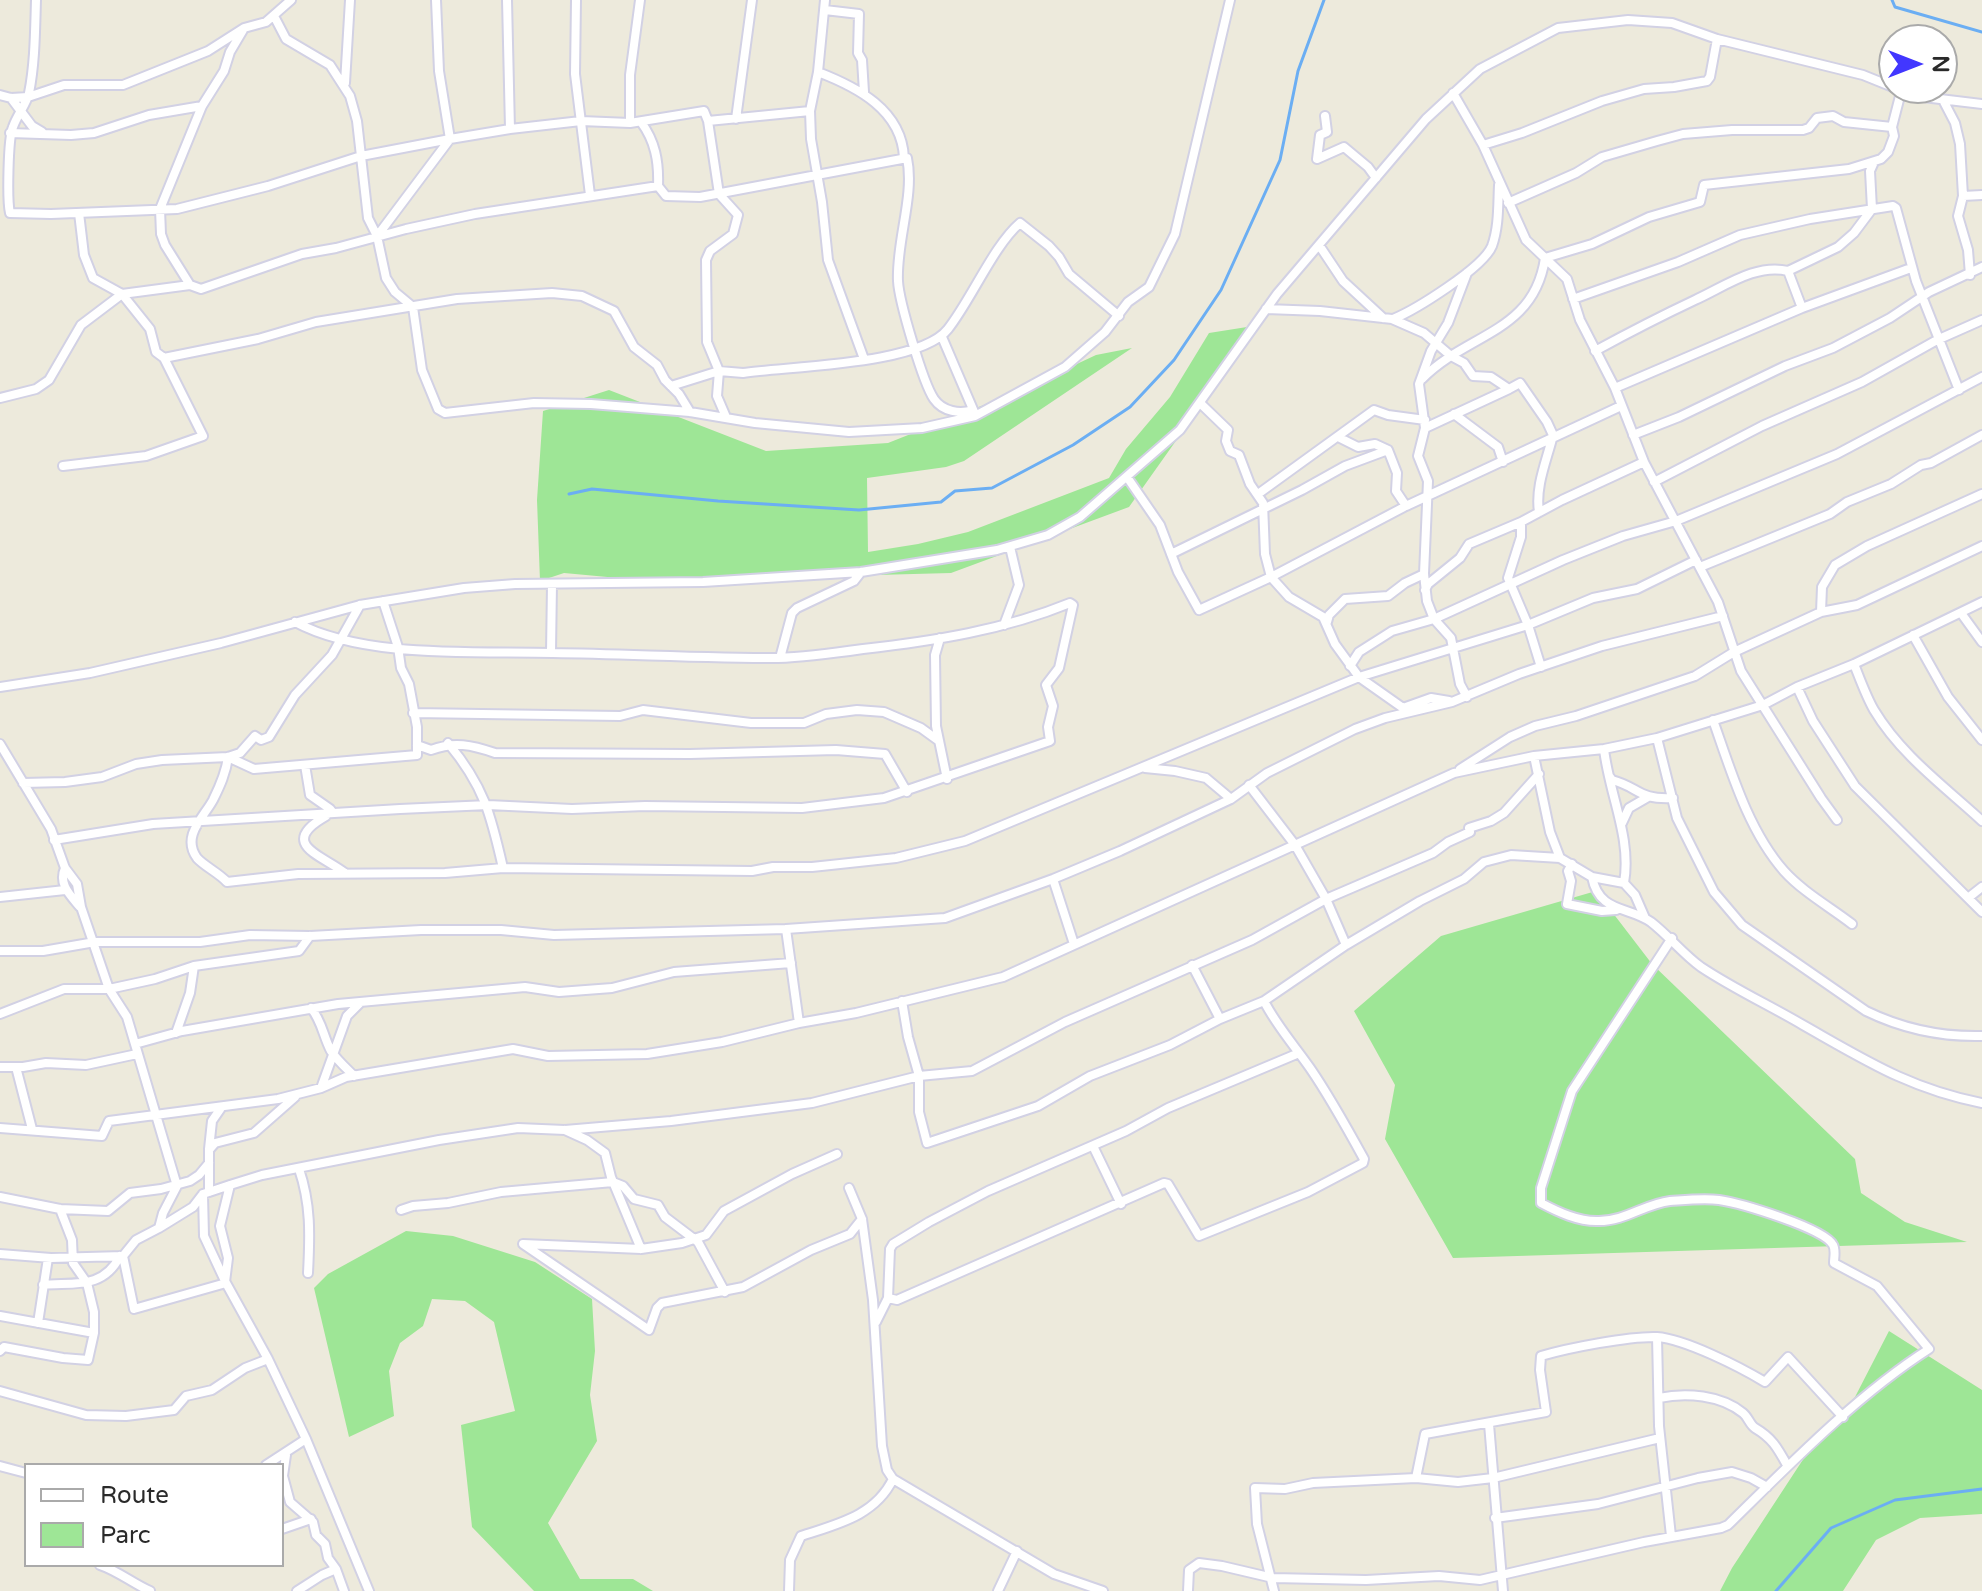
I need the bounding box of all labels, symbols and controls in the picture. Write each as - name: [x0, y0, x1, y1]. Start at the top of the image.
- north arrow: [1878, 24, 1958, 104]
- text: N: [1927, 55, 1953, 73]
- legend: [24, 1463, 284, 1567]
- text: Route: [100, 1481, 169, 1510]
- text: Parc: [100, 1521, 151, 1550]

